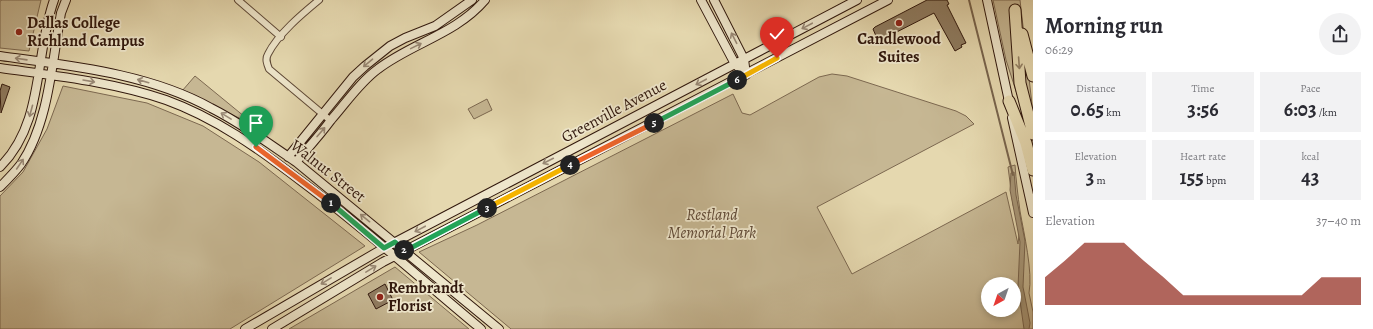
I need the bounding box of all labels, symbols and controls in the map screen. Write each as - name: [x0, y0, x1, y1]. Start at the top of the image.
- text: Morning run: [1045, 11, 1163, 41]
- place label: Dallas College Richland Campus: [27, 12, 145, 52]
- button: share: [1319, 13, 1361, 55]
- pin: [760, 17, 794, 58]
- marker: Candlewood Suites: [894, 18, 904, 28]
- one-way arrow: [802, 22, 814, 30]
- icon: check: [766, 23, 788, 45]
- marker: Dallas College Richland Campus: [14, 27, 24, 37]
- place label: Candlewood Suites: [857, 28, 941, 68]
- one-way arrow: [729, 33, 737, 45]
- text: 06:29: [1045, 41, 1073, 58]
- one-way arrow: [410, 42, 422, 49]
- one-way arrow: [14, 55, 27, 63]
- one-way arrow: [1015, 56, 1022, 69]
- one-way arrow: [362, 59, 373, 68]
- pin: 6: [727, 70, 747, 90]
- text: 6: [734, 72, 740, 87]
- street label: Greenville Avenue: [557, 74, 671, 148]
- one-way arrow: [82, 77, 95, 85]
- one-way arrow: [136, 77, 149, 85]
- one-way arrow: [695, 79, 707, 86]
- text: Distance: [1076, 81, 1115, 96]
- text: Time: [1192, 81, 1214, 96]
- text: Pace: [1300, 81, 1321, 96]
- text: 0.65: [1071, 96, 1104, 123]
- text: 3:56: [1187, 96, 1219, 123]
- text: 6:03: [1284, 96, 1317, 123]
- one-way arrow: [27, 105, 34, 118]
- text: km: [1104, 105, 1121, 120]
- text: /km: [1317, 105, 1337, 120]
- pin: [239, 106, 273, 147]
- one-way arrow: [220, 112, 232, 120]
- icon: arrive: [245, 112, 267, 134]
- pin: 5: [644, 113, 664, 133]
- text: 5: [652, 115, 656, 130]
- one-way arrow: [317, 127, 326, 138]
- street label: Walnut Street: [285, 134, 370, 207]
- text: Elevation: [1075, 149, 1117, 164]
- text: Heart rate: [1180, 149, 1226, 164]
- text: kcal: [1302, 149, 1319, 164]
- pin: 4: [560, 155, 580, 175]
- text: 4: [567, 157, 573, 172]
- one-way arrow: [16, 158, 24, 169]
- one-way arrow: [542, 158, 554, 166]
- text: 3: [1086, 164, 1094, 191]
- text: 155: [1180, 164, 1204, 191]
- text: 43: [1301, 164, 1319, 191]
- text: m: [1094, 173, 1106, 188]
- text: bpm: [1204, 173, 1226, 188]
- pin: 1: [321, 193, 341, 213]
- text: 1: [329, 195, 333, 210]
- pin: 3: [477, 198, 497, 218]
- text: 3: [485, 200, 489, 215]
- park label: Restland Memorial Park: [668, 204, 756, 244]
- text: Elevation: [1045, 212, 1095, 229]
- text: 37–40 m: [1316, 212, 1361, 229]
- one-way arrow: [359, 213, 370, 222]
- one-way arrow: [414, 226, 426, 233]
- pin: 2: [394, 240, 414, 260]
- text: 2: [401, 242, 407, 257]
- one-way arrow: [365, 265, 376, 273]
- place label: Rembrandt Florist: [388, 277, 465, 317]
- north arrow: [981, 277, 1021, 317]
- map controls: [981, 277, 1021, 317]
- one-way arrow: [320, 278, 332, 286]
- marker: Rembrandt Florist: [375, 292, 385, 302]

